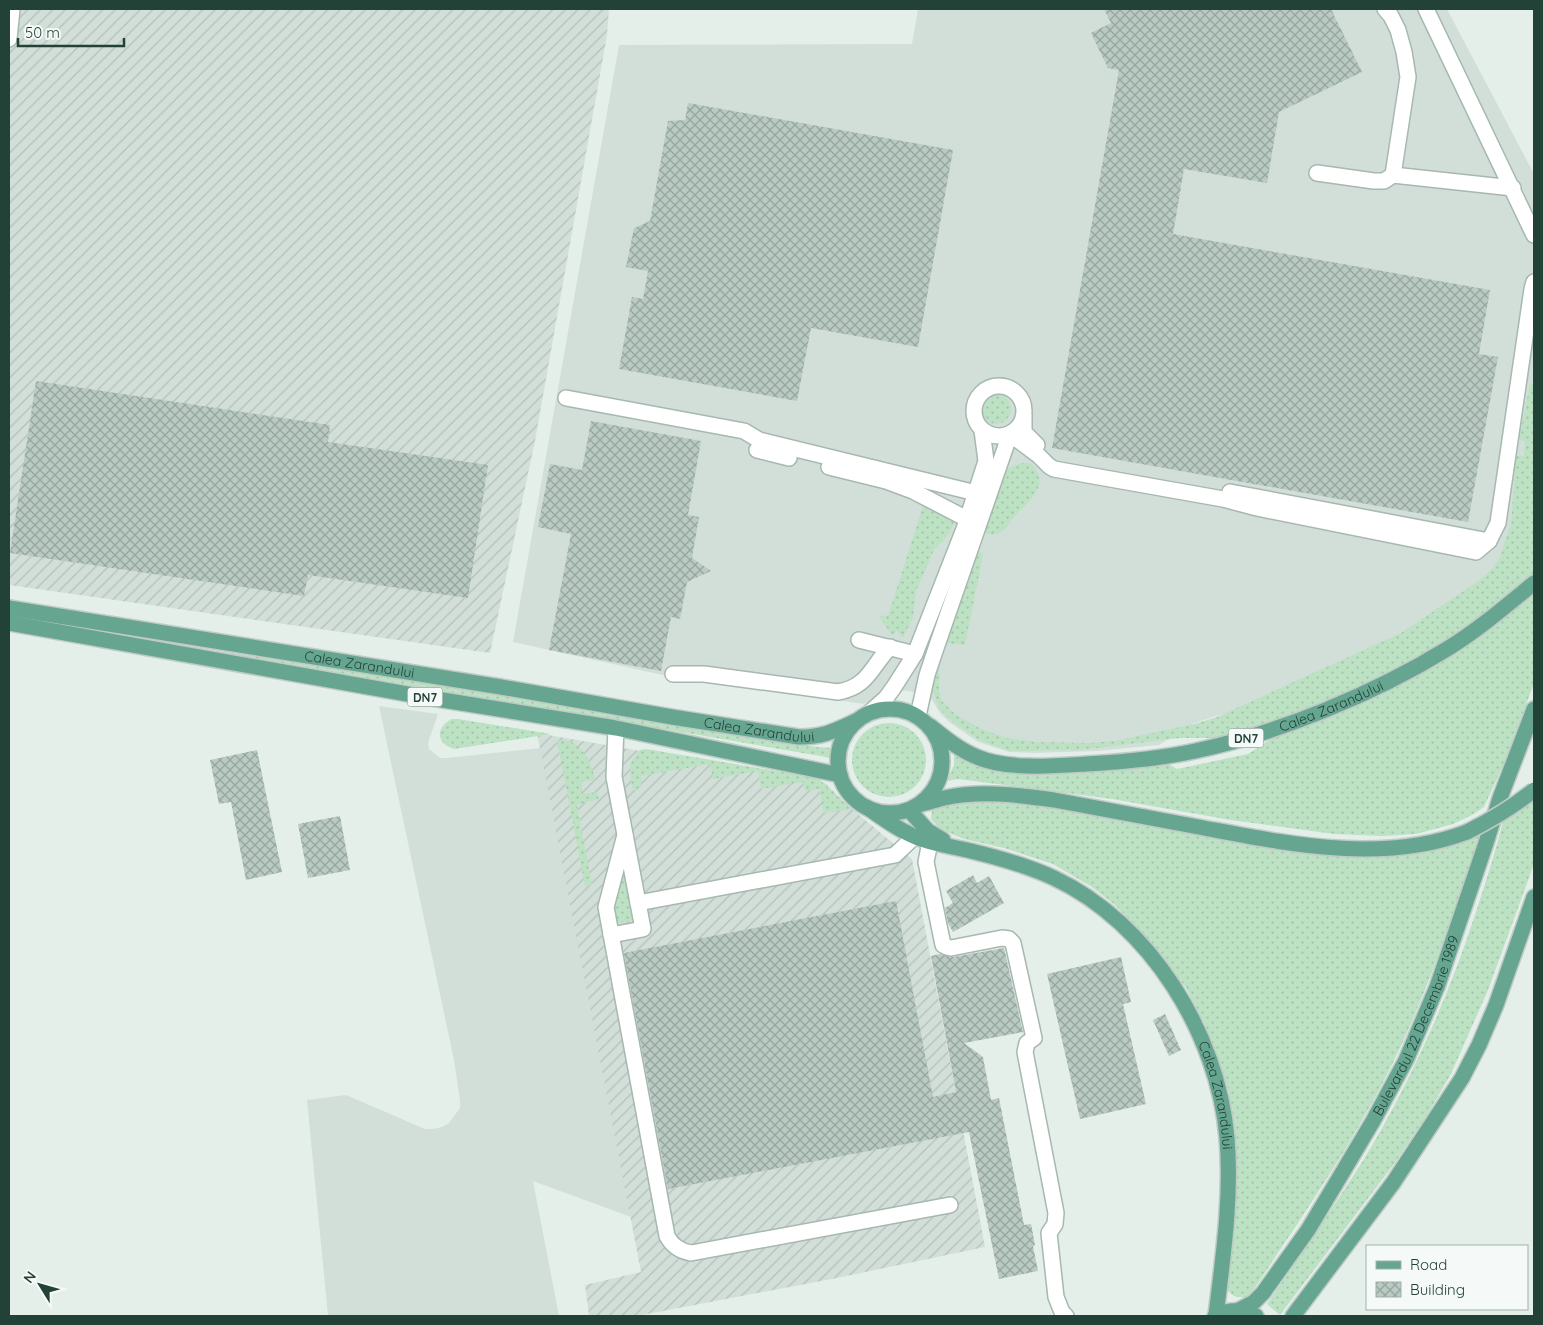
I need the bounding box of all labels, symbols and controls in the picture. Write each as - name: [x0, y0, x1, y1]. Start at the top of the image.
- scale bar: [18, 15, 124, 47]
- text: 50 m: [25, 23, 60, 42]
- street label: Calea Zarandului: [303, 647, 416, 682]
- street label: Calea Zarandului: [1277, 676, 1386, 736]
- road number: DN7: [408, 688, 442, 706]
- street label: Calea Zarandului: [703, 713, 815, 746]
- road number: DN7: [1228, 728, 1264, 748]
- street label: Bulevardul 22 Decembrie 1989: [1369, 933, 1463, 1119]
- street label: Calea Zarandului: [1194, 1038, 1237, 1150]
- legend: [1366, 1245, 1528, 1310]
- text: Road: [1410, 1255, 1447, 1274]
- north arrow: [15, 1260, 65, 1310]
- text: N: [19, 1268, 40, 1287]
- text: Building: [1410, 1280, 1465, 1299]

